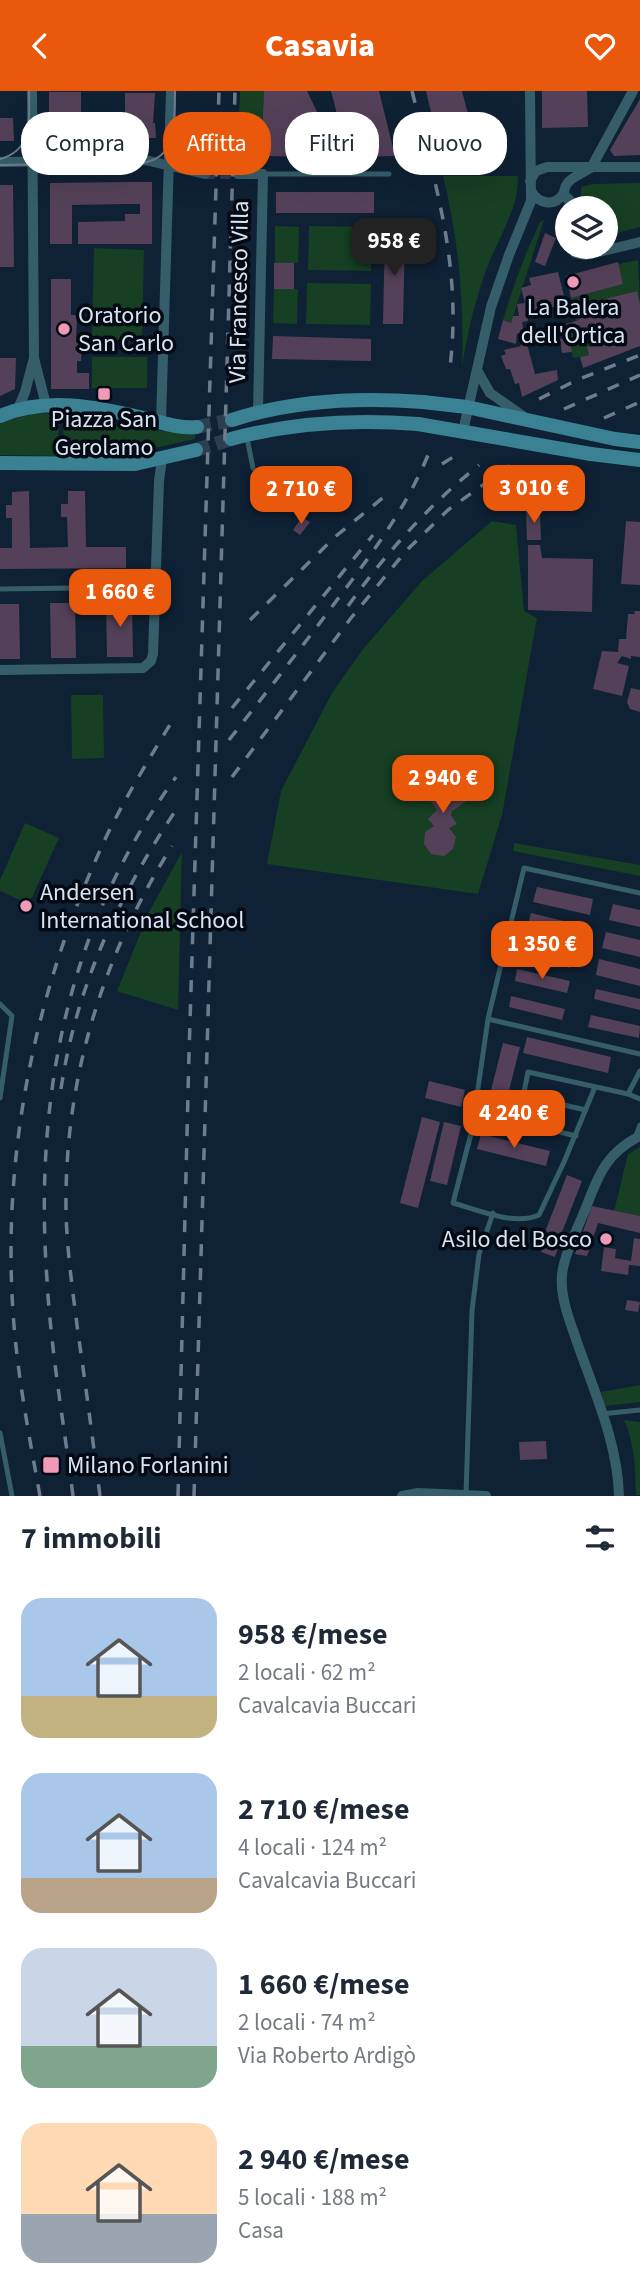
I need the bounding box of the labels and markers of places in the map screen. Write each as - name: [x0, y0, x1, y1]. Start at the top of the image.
- pin: 958 €: [345, 219, 443, 278]
- marker: La Balera dell'Ortica: [565, 274, 581, 290]
- place label: La Balera dell'Ortica: [521, 290, 625, 353]
- place label: Oratorio San Carlo: [78, 298, 174, 361]
- marker: Oratorio San Carlo: [56, 321, 72, 337]
- marker: Piazza San Gerolamo: [96, 386, 112, 402]
- place label: Piazza San Gerolamo: [51, 402, 157, 465]
- pin: 3 010 €: [469, 465, 599, 525]
- pin: 2 710 €: [236, 467, 366, 526]
- pin: 1 660 €: [55, 569, 185, 629]
- pin: 2 940 €: [378, 755, 508, 815]
- place label: Andersen International School: [40, 875, 244, 938]
- marker: Andersen International School: [18, 898, 34, 914]
- pin: 1 350 €: [477, 921, 607, 981]
- pin: 4 240 €: [449, 1091, 579, 1150]
- place label: Asilo del Bosco: [442, 1222, 592, 1257]
- marker: Asilo del Bosco: [598, 1231, 614, 1247]
- place label: Milano Forlanini: [67, 1448, 229, 1483]
- marker: Milano Forlanini: [41, 1455, 61, 1475]

